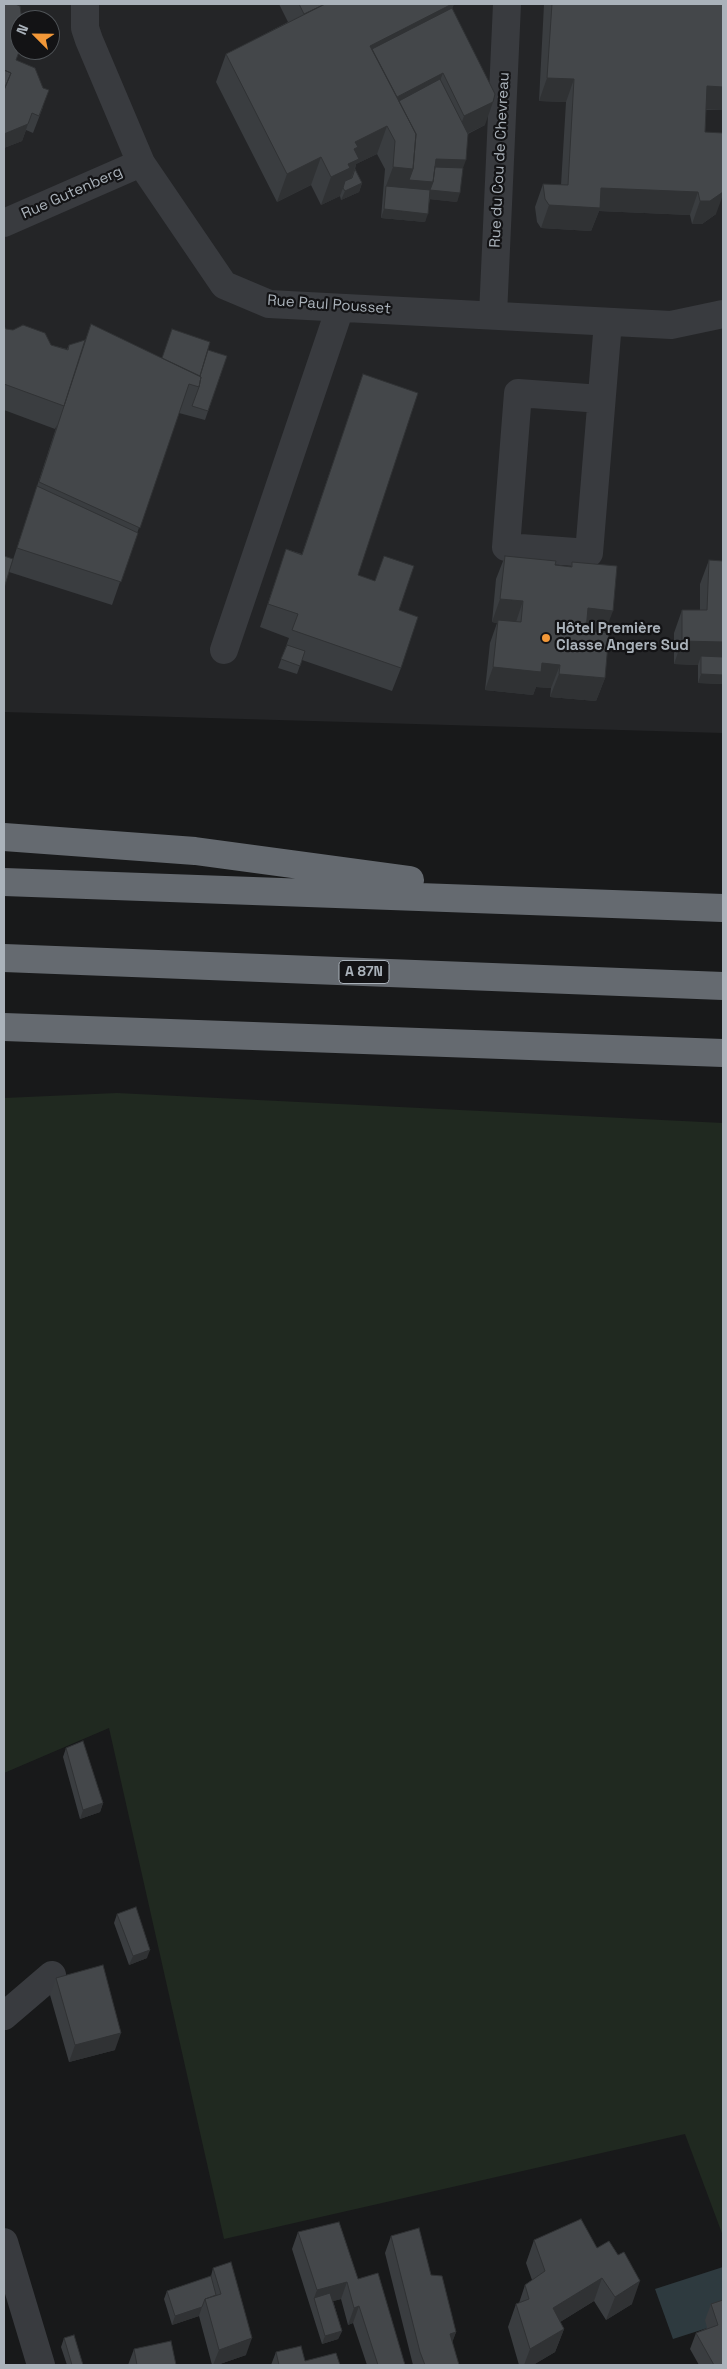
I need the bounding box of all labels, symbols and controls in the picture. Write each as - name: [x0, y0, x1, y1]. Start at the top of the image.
- north arrow: [10, 10, 60, 60]
- text: N: [12, 22, 32, 37]
- street label: Rue du Cou de Chevreau: [486, 72, 514, 248]
- street label: Rue Gutenberg: [19, 163, 125, 223]
- street label: Rue Paul Pousset: [267, 292, 391, 318]
- place label: Hôtel Première Classe Angers Sud: [556, 620, 689, 655]
- marker: Hôtel Première Classe Angers Sud: [540, 632, 552, 644]
- road number: A 87N: [339, 960, 389, 984]

